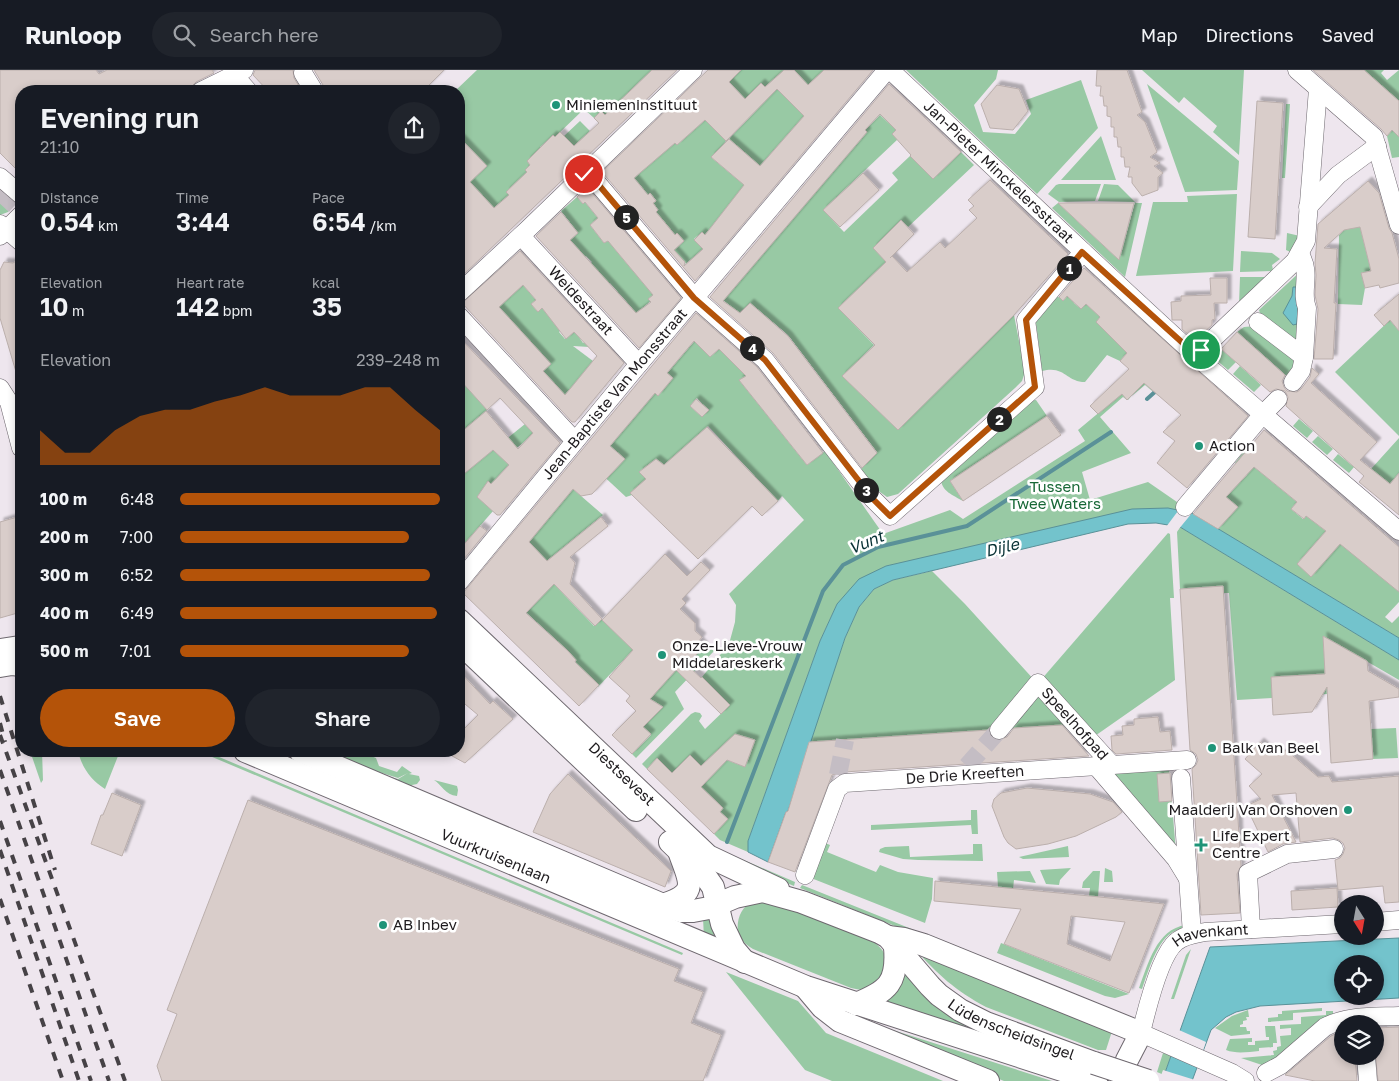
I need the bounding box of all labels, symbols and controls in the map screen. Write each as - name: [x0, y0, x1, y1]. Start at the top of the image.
- search box: [152, 12, 502, 57]
- text: Runloop: [25, 20, 122, 49]
- icon: search: [170, 21, 198, 49]
- text: Search here: [210, 23, 318, 46]
- text: Map: [1141, 24, 1177, 46]
- text: Directions: [1205, 24, 1293, 46]
- text: Saved: [1321, 24, 1374, 46]
- place label: Miniemeninstituut: [566, 95, 697, 113]
- street label: Jan-Pieter Minckelersstraat: [920, 96, 1078, 246]
- marker: Miniemeninstituut: [550, 99, 562, 111]
- text: Evening run: [40, 101, 199, 134]
- button: share: [388, 102, 440, 154]
- text: 21:10: [40, 137, 80, 157]
- pin: [563, 153, 605, 195]
- icon: check: [570, 160, 598, 188]
- text: Distance: [40, 189, 99, 206]
- text: Time: [176, 189, 209, 206]
- text: Pace: [312, 189, 345, 206]
- pin: 5: [614, 204, 638, 230]
- text: 0.54: [40, 206, 94, 237]
- text: 3:44: [176, 206, 230, 237]
- text: 6:54: [312, 206, 366, 237]
- text: 5: [622, 209, 631, 226]
- text: km: [94, 217, 118, 234]
- text: /km: [366, 217, 397, 234]
- pin: 1: [1056, 256, 1082, 280]
- text: 1: [1066, 260, 1073, 277]
- street label: Weidestraat: [545, 262, 617, 338]
- text: Elevation: [40, 274, 102, 291]
- text: Heart rate: [176, 274, 244, 291]
- text: kcal: [312, 274, 340, 291]
- text: 10: [40, 291, 69, 322]
- text: 142: [176, 291, 219, 322]
- text: 35: [312, 291, 342, 322]
- text: m: [69, 302, 84, 319]
- text: bpm: [219, 302, 252, 319]
- street label: Jean-Baptiste Van Monsstraat: [538, 304, 690, 483]
- pin: [1180, 329, 1222, 371]
- pin: 4: [740, 336, 764, 360]
- icon: arrive: [1187, 336, 1215, 364]
- text: 4: [748, 340, 757, 357]
- text: Elevation: [40, 350, 111, 370]
- text: 239–248 m: [356, 350, 440, 370]
- pin: 2: [986, 406, 1012, 432]
- text: 2: [995, 411, 1004, 428]
- place label: Action: [1209, 436, 1255, 454]
- marker: Action: [1193, 440, 1205, 452]
- park label: Tussen Twee Waters: [1009, 477, 1101, 512]
- pin: 3: [854, 478, 878, 502]
- text: 3: [862, 482, 871, 499]
- text: 100 m: [40, 489, 87, 509]
- text: 6:48: [120, 489, 154, 509]
- water label: Vunt: [846, 525, 888, 558]
- text: 200 m: [40, 527, 89, 547]
- text: 7:00: [120, 527, 153, 547]
- water label: Dijle: [983, 533, 1022, 561]
- text: 300 m: [40, 565, 89, 585]
- text: 6:52: [120, 565, 153, 585]
- text: 400 m: [40, 603, 89, 623]
- text: 6:49: [120, 603, 154, 623]
- place label: Onze-Lieve-Vrouw Middelareskerk: [672, 636, 803, 671]
- text: 500 m: [40, 641, 89, 661]
- text: 7:01: [120, 641, 151, 661]
- marker: Onze-Lieve-Vrouw Middelareskerk: [656, 649, 668, 661]
- street label: Speelhofpad: [1038, 683, 1113, 763]
- button: Save: [40, 689, 235, 747]
- button: Share: [245, 689, 440, 747]
- street label: Diestsevest: [585, 738, 659, 809]
- place label: Balk van Beel: [1222, 738, 1319, 756]
- marker: Balk van Beel: [1206, 742, 1218, 754]
- street label: De Drie Kreeften: [905, 761, 1025, 787]
- place label: Maalderij Van Orshoven: [1168, 800, 1338, 818]
- marker: Maalderij Van Orshoven: [1342, 804, 1354, 816]
- street label: Vuurkruisenlaan: [438, 824, 554, 887]
- place label: Life Expert Centre: [1212, 826, 1290, 861]
- marker: Life Expert Centre: [1194, 838, 1208, 852]
- north arrow: [1334, 895, 1384, 945]
- map controls: [1334, 895, 1384, 1065]
- place label: AB Inbev: [393, 915, 457, 933]
- marker: AB Inbev: [377, 919, 389, 931]
- street label: Havenkant: [1168, 919, 1249, 950]
- button: locate: [1334, 955, 1384, 1005]
- street label: Lüdenscheidsingel: [945, 994, 1078, 1063]
- button: layers: [1334, 1015, 1384, 1065]

